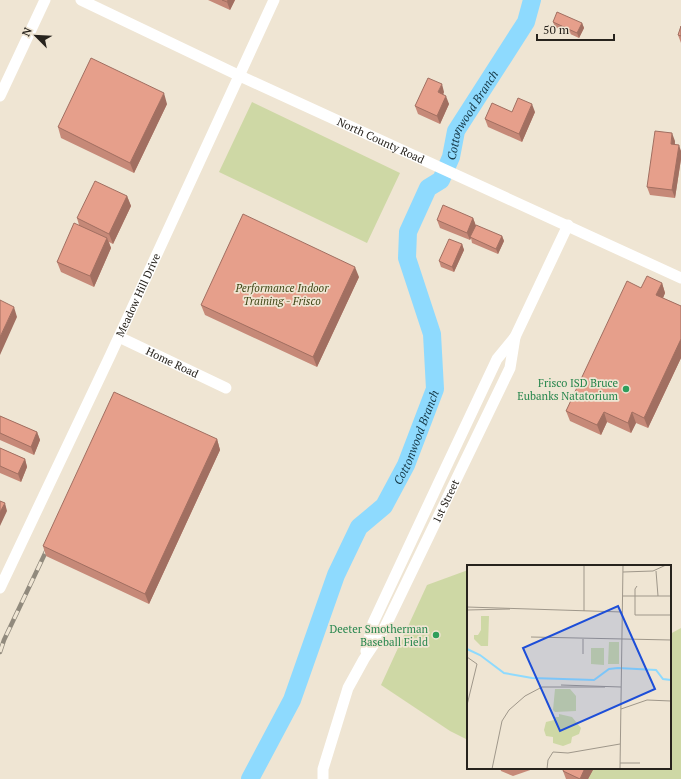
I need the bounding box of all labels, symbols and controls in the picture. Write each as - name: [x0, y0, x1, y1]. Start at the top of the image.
- north arrow: [16, 16, 56, 56]
- scale bar: [537, 16, 614, 42]
- text: 50 m: [543, 22, 570, 37]
- text: N: [19, 25, 35, 39]
- water label: Cottonwood Branch: [443, 67, 501, 161]
- street label: North County Road: [335, 114, 427, 166]
- street label: Meadow Hill Drive: [113, 251, 164, 339]
- park label: Performance Indoor Training - Frisco: [235, 281, 329, 308]
- street label: Home Road: [144, 344, 201, 381]
- place label: Frisco ISD Bruce Eubanks Natatorium: [517, 376, 618, 403]
- marker: Frisco ISD Bruce Eubanks Natatorium: [621, 384, 631, 394]
- water label: Cottonwood Branch: [390, 388, 442, 487]
- street label: 1st Street: [429, 477, 462, 525]
- inset map: [467, 565, 671, 769]
- place label: Deeter Smotherman Baseball Field: [329, 622, 428, 649]
- marker: Deeter Smotherman Baseball Field: [431, 630, 441, 640]

